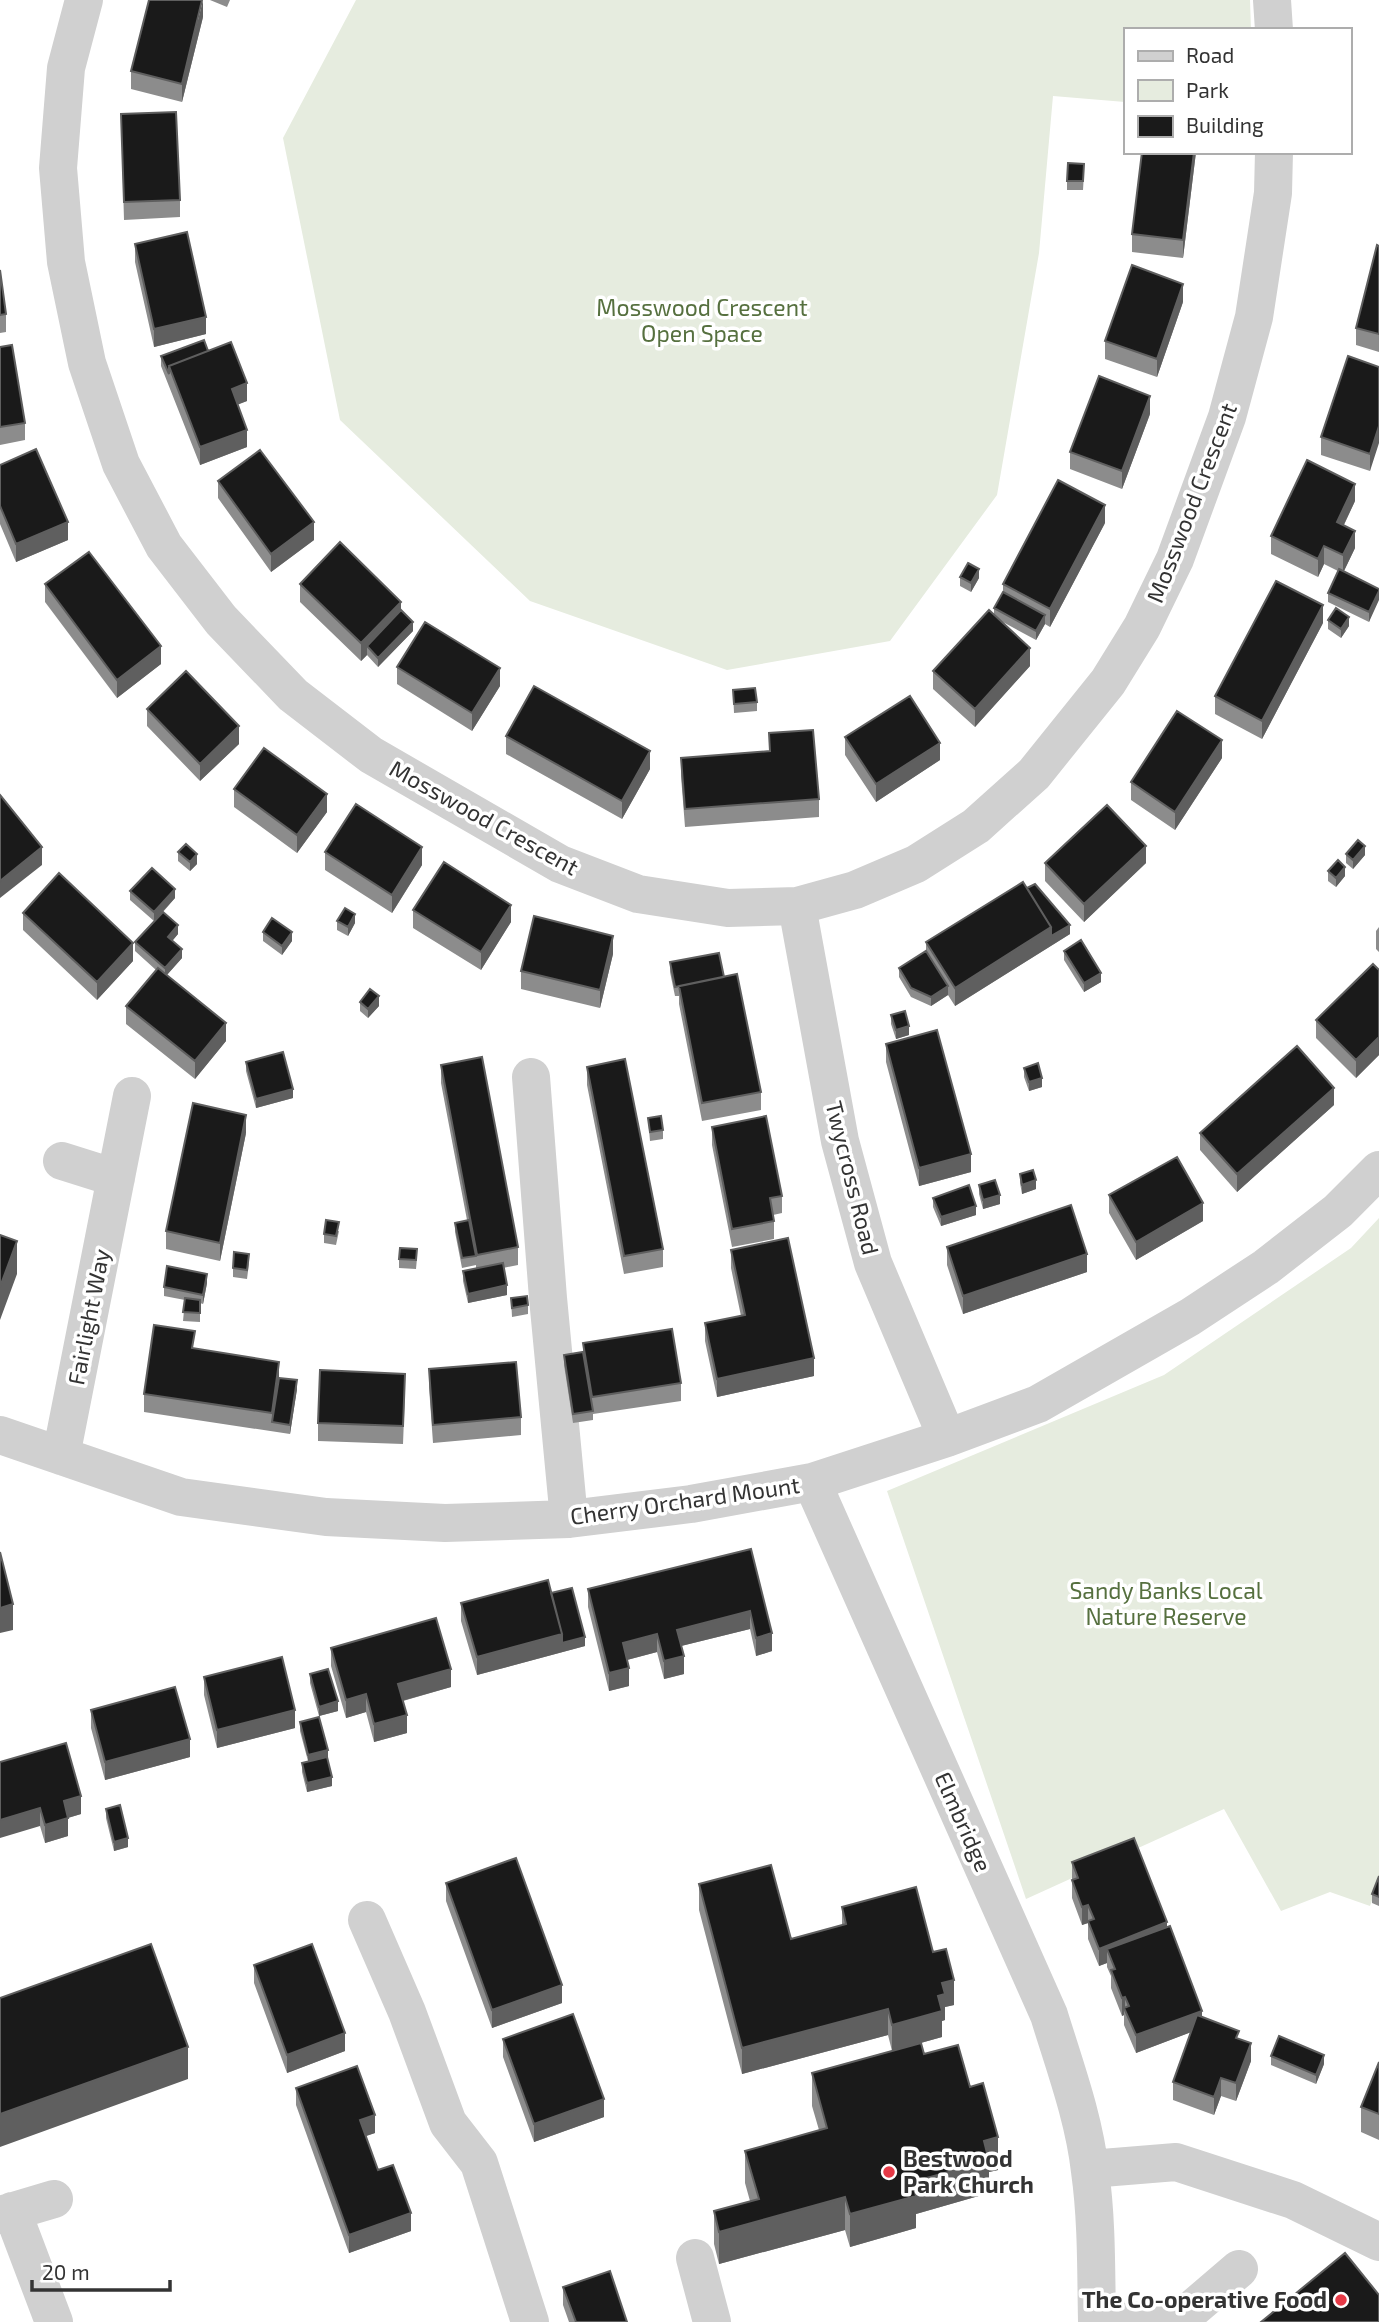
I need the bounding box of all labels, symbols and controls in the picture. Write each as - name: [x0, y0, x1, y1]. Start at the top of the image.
- legend: [1124, 28, 1351, 154]
- text: Road: [1186, 42, 1234, 67]
- text: Park: [1186, 77, 1229, 102]
- text: Building: [1186, 112, 1264, 137]
- park label: Mosswood Crescent Open Space: [596, 293, 808, 347]
- street label: Mosswood Crescent: [1140, 399, 1242, 606]
- street label: Mosswood Crescent: [385, 754, 584, 881]
- street label: Twycross Road: [820, 1098, 886, 1258]
- street label: Fairlight Way: [61, 1246, 115, 1387]
- street label: Cherry Orchard Mount: [568, 1470, 802, 1530]
- park label: Sandy Banks Local Nature Reserve: [1069, 1576, 1263, 1630]
- street label: Elmbridge: [930, 1767, 998, 1876]
- place label: Bestwood Park Church: [903, 2144, 1034, 2198]
- marker: Bestwood Park Church: [881, 2164, 897, 2180]
- scale bar: [32, 2248, 170, 2292]
- text: 20 m: [42, 2259, 90, 2284]
- place label: The Co-operative Food: [1082, 2285, 1327, 2313]
- marker: The Co-operative Food: [1333, 2292, 1349, 2308]

